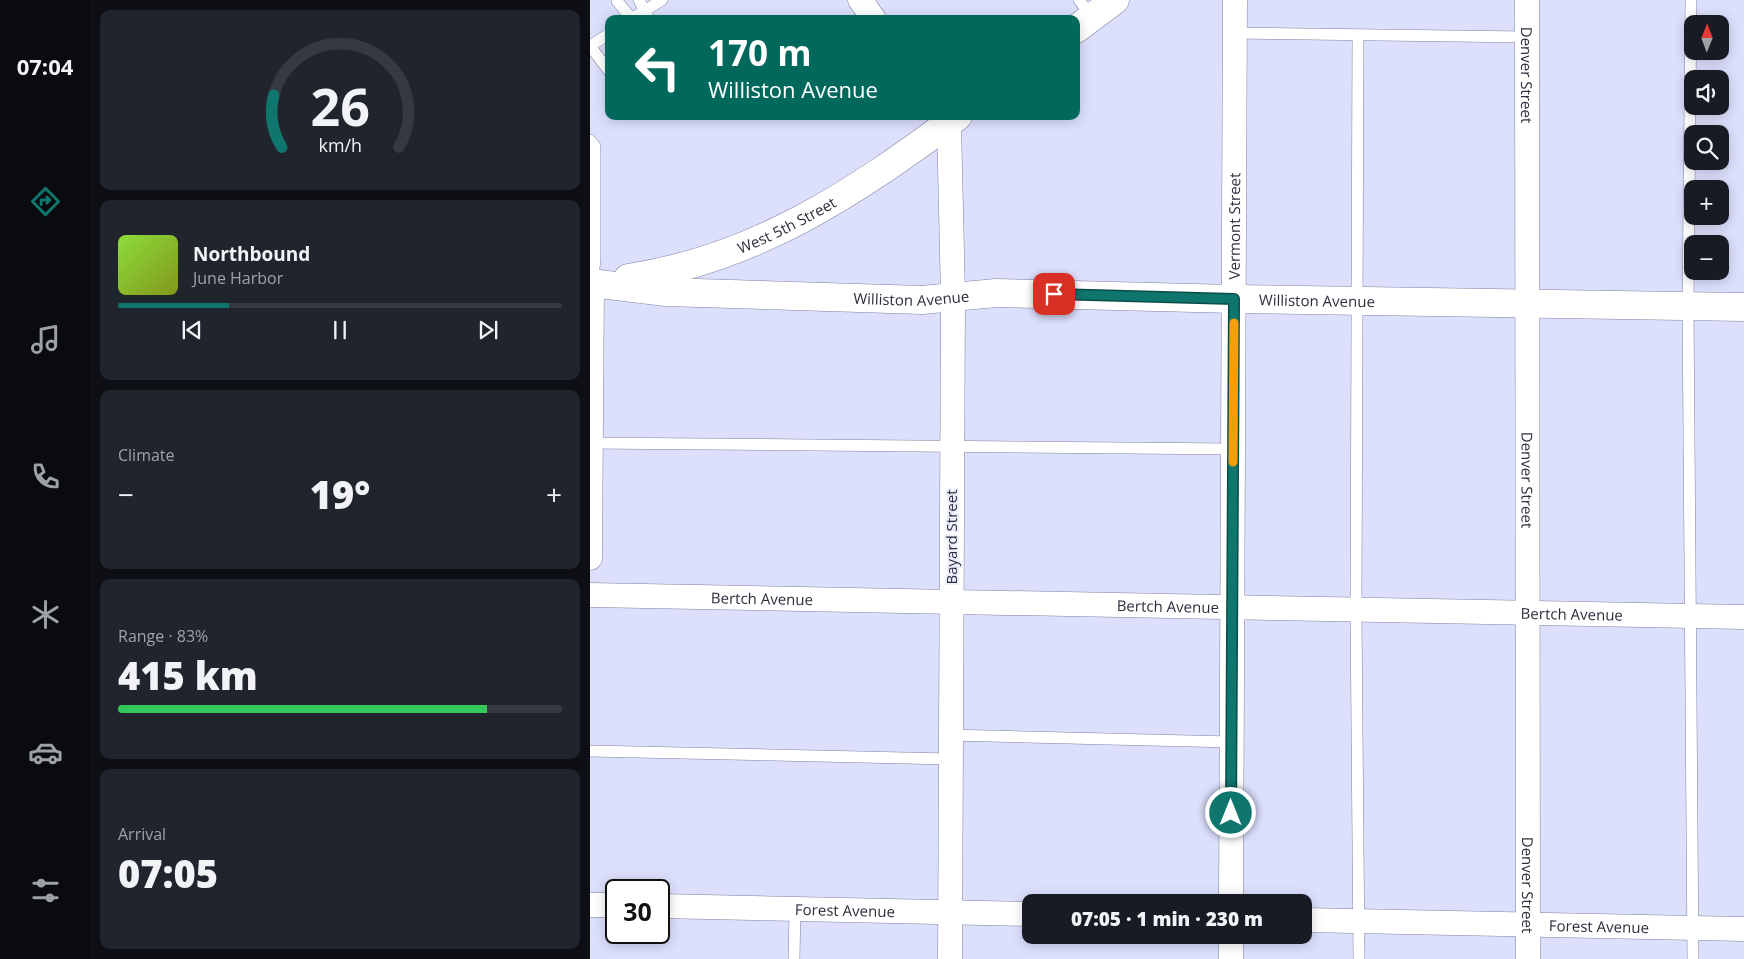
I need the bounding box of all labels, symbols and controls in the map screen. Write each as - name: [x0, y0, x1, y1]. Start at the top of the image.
- north arrow: [1684, 15, 1729, 60]
- map controls: [1684, 15, 1729, 280]
- street label: Denver Street: [1517, 27, 1537, 123]
- text: 170 m: [708, 29, 812, 76]
- icon: left: [625, 35, 690, 100]
- text: 07:04: [17, 51, 73, 81]
- text: 26: [310, 70, 370, 141]
- button: sound: [1684, 70, 1729, 115]
- text: Williston Avenue: [708, 74, 878, 104]
- button: search: [1684, 125, 1729, 170]
- text: km/h: [318, 133, 362, 157]
- street label: Vermont Street: [1224, 173, 1244, 279]
- button: +: [1684, 180, 1729, 225]
- icon: directions: [28, 184, 63, 219]
- street label: West 5th Street: [734, 192, 839, 258]
- button: −: [1684, 235, 1729, 280]
- text: Northbound: [193, 241, 310, 267]
- text: June Harbor: [193, 267, 283, 289]
- pin: [1033, 273, 1075, 315]
- icon: arrive: [1040, 280, 1068, 308]
- street label: Williston Avenue: [853, 286, 970, 310]
- street label: Williston Avenue: [1259, 289, 1375, 311]
- icon: previous: [178, 316, 206, 344]
- icon: pause: [326, 316, 354, 344]
- icon: next: [474, 316, 502, 344]
- icon: music: [28, 322, 63, 357]
- street label: Denver Street: [1517, 432, 1538, 528]
- text: Climate: [118, 444, 175, 466]
- icon: phone: [28, 459, 63, 494]
- text: 19°: [310, 468, 370, 520]
- text: −: [118, 475, 134, 513]
- text: +: [546, 475, 562, 513]
- street label: Bayard Street: [941, 490, 961, 584]
- street label: Bertch Avenue: [711, 587, 813, 609]
- street label: Bertch Avenue: [1117, 595, 1219, 617]
- icon: climate: [28, 597, 63, 632]
- street label: Bertch Avenue: [1521, 603, 1623, 625]
- text: Range · 83%: [118, 625, 208, 647]
- text: 415 km: [118, 649, 258, 701]
- icon: car: [28, 735, 63, 770]
- position arrow: [1204, 786, 1256, 838]
- text: Arrival: [118, 823, 166, 845]
- street label: Denver Street: [1518, 837, 1538, 933]
- text: 07:05: [118, 847, 218, 899]
- icon: filters: [28, 873, 63, 908]
- speed limit sign: 30: [605, 879, 670, 944]
- street label: Forest Avenue: [795, 899, 895, 921]
- text: 07:05 · 1 min · 230 m: [1071, 906, 1263, 932]
- street label: Forest Avenue: [1549, 915, 1649, 937]

